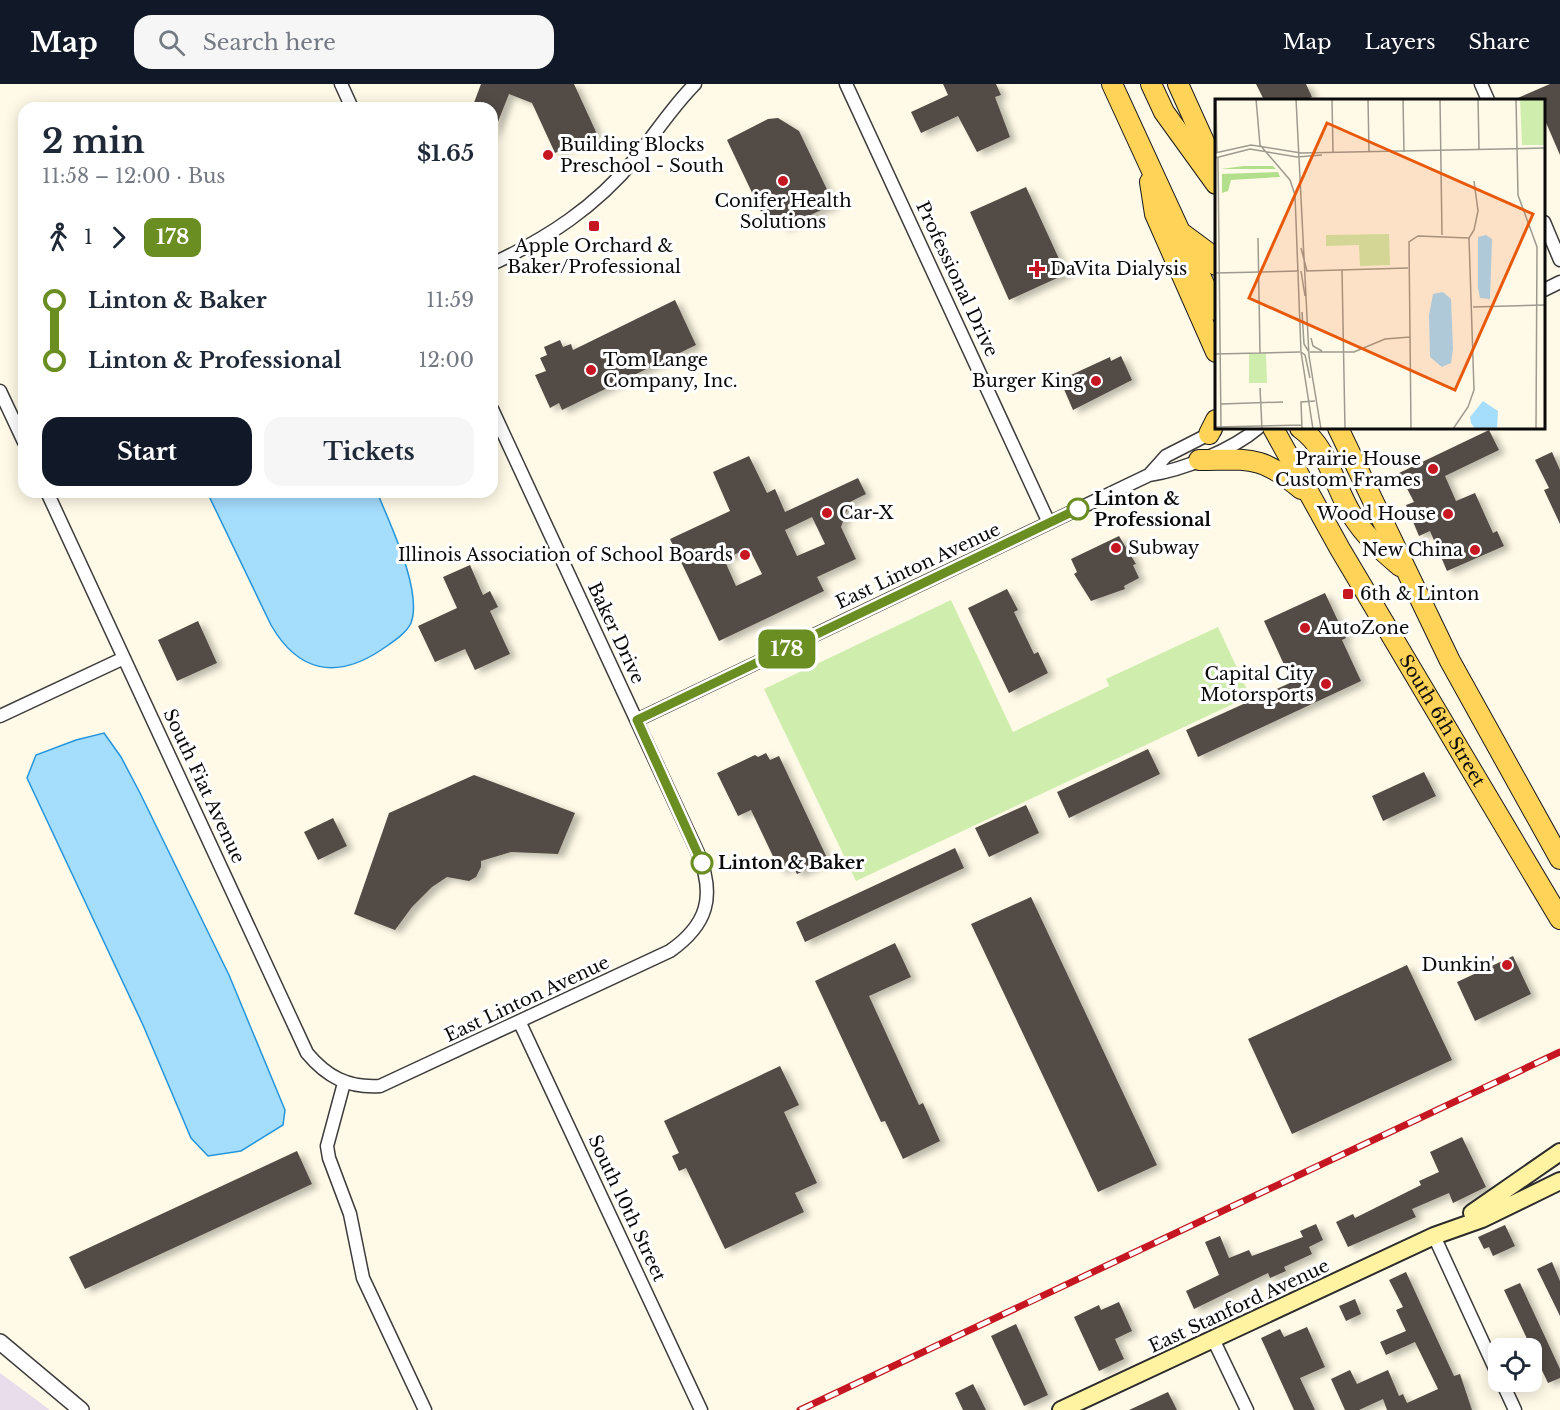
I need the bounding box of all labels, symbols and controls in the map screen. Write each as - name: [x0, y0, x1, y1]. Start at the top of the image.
- search box: [134, 15, 554, 69]
- text: Map: [30, 25, 98, 60]
- icon: search: [155, 26, 188, 59]
- text: Search here: [203, 29, 336, 56]
- text: Map: [1283, 29, 1332, 55]
- text: Layers: [1365, 29, 1436, 55]
- text: Share: [1469, 29, 1530, 55]
- inset map: [1215, 99, 1545, 429]
- text: 2 min: [42, 121, 145, 162]
- place label: Building Blocks Preschool - South: [560, 134, 724, 177]
- text: $1.65: [417, 140, 474, 167]
- marker: Building Blocks Preschool - South: [541, 148, 555, 162]
- text: 11:58 – 12:00 · Bus: [42, 164, 225, 188]
- marker: Conifer Health Solutions: [776, 174, 790, 188]
- place label: Conifer Health Solutions: [714, 190, 852, 233]
- street label: Professional Drive: [911, 198, 1003, 360]
- marker: Apple Orchard & Baker/Professional: [587, 219, 601, 233]
- icon: walk: [42, 221, 75, 254]
- icon: forward: [102, 221, 135, 254]
- text: 178: [156, 224, 189, 250]
- text: 1: [84, 225, 93, 249]
- place label: Apple Orchard & Baker/Professional: [507, 235, 681, 278]
- place label: DaVita Dialysis: [1050, 258, 1187, 280]
- marker: DaVita Dialysis: [1028, 260, 1046, 278]
- text: Linton & Baker: [88, 287, 267, 314]
- text: 11:59: [426, 288, 474, 312]
- text: Linton & Professional: [88, 347, 342, 374]
- text: 12:00: [419, 348, 474, 372]
- place label: Tom Lange Company, Inc.: [603, 349, 738, 392]
- marker: Tom Lange Company, Inc.: [584, 363, 598, 377]
- place label: Burger King: [972, 370, 1084, 392]
- marker: Burger King: [1089, 374, 1103, 388]
- button: Start: [42, 417, 252, 486]
- button: Tickets: [264, 417, 474, 486]
- place label: Prairie House Custom Frames: [1275, 448, 1421, 491]
- marker: Prairie House Custom Frames: [1426, 462, 1440, 476]
- place label: Linton & Professional: [1094, 488, 1211, 531]
- marker: Linton & Professional: [1067, 498, 1089, 520]
- place label: Car-X: [839, 502, 894, 524]
- place label: Wood House: [1316, 503, 1436, 525]
- marker: Car-X: [820, 506, 834, 520]
- marker: Wood House: [1441, 507, 1455, 521]
- street label: East Linton Avenue: [832, 518, 1004, 614]
- place label: Subway: [1128, 537, 1200, 559]
- place label: New China: [1362, 539, 1463, 561]
- marker: Subway: [1109, 541, 1123, 555]
- marker: New China: [1468, 543, 1482, 557]
- place label: Illinois Association of School Boards: [398, 544, 733, 566]
- marker: Illinois Association of School Boards: [738, 548, 752, 562]
- street label: Baker Drive: [583, 579, 649, 687]
- place label: 6th & Linton: [1360, 583, 1480, 605]
- marker: 6th & Linton: [1341, 587, 1355, 601]
- place label: AutoZone: [1316, 617, 1409, 639]
- marker: AutoZone: [1298, 621, 1312, 635]
- line badge: 178: [752, 630, 822, 668]
- text: 178: [770, 636, 804, 662]
- street label: South 6th Street: [1394, 651, 1490, 791]
- place label: Capital City Motorsports: [1200, 663, 1314, 706]
- marker: Capital City Motorsports: [1319, 677, 1333, 691]
- street label: South Fiat Avenue: [159, 705, 249, 867]
- marker: Linton & Baker: [691, 852, 713, 874]
- place label: Linton & Baker: [718, 852, 864, 874]
- street label: East Linton Avenue: [441, 951, 613, 1047]
- place label: Dunkin': [1422, 954, 1495, 976]
- marker: Dunkin': [1500, 958, 1514, 972]
- street label: South 10th Street: [583, 1131, 671, 1285]
- street label: East Stanford Avenue: [1145, 1255, 1333, 1357]
- map controls: [1488, 1338, 1542, 1392]
- button: locate: [1488, 1338, 1542, 1392]

